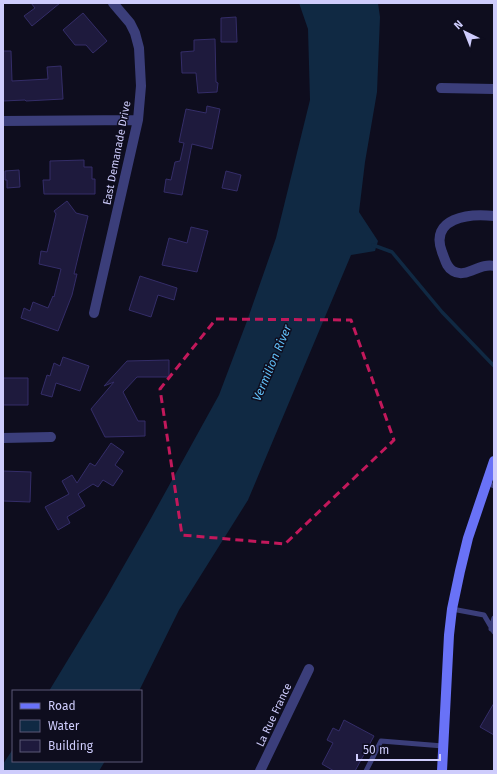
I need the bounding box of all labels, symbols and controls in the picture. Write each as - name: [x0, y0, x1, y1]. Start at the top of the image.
- north arrow: [445, 12, 485, 52]
- text: N: [451, 18, 466, 32]
- street label: East Demanade Drive: [101, 100, 133, 206]
- water label: Vermilion River: [250, 322, 295, 403]
- street label: La Rue France: [254, 681, 294, 749]
- legend: [12, 690, 142, 762]
- text: Road: [48, 699, 76, 713]
- text: Water: [48, 719, 80, 733]
- scale bar: [357, 736, 440, 762]
- text: Building: [48, 739, 94, 753]
- text: 50 m: [363, 743, 389, 757]

